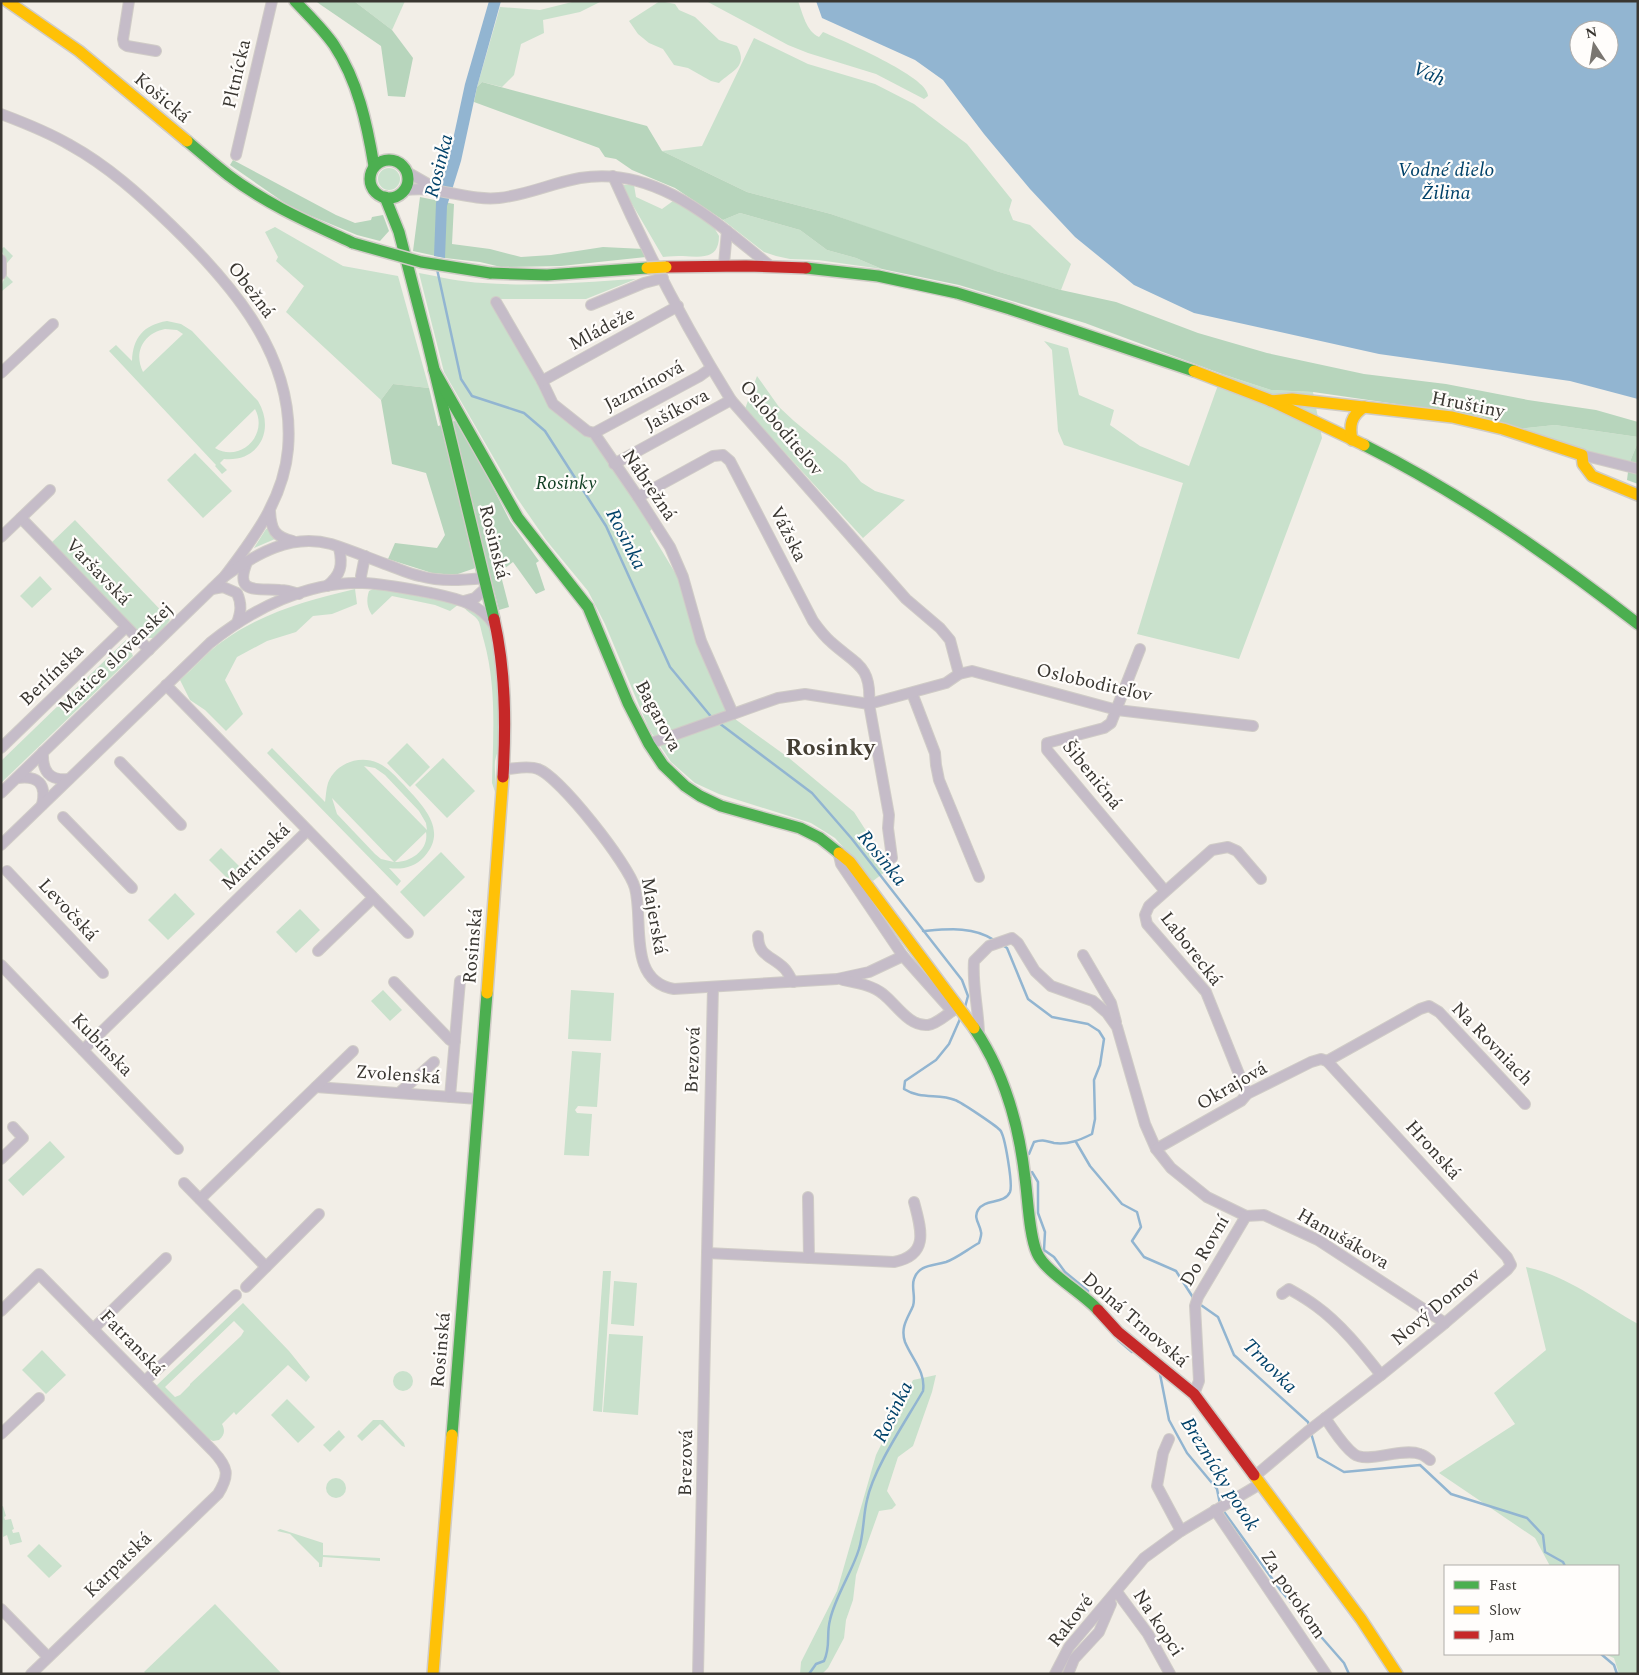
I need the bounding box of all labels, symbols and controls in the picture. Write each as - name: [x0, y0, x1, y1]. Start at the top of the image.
- north arrow: [1569, 20, 1619, 70]
- text: N: [1584, 21, 1599, 44]
- street label: Pltnícka: [215, 36, 259, 111]
- water label: Váh: [1408, 54, 1450, 94]
- street label: Košická: [127, 66, 197, 131]
- water label: Rosinka: [417, 131, 461, 201]
- water label: Vodné dielo Žilina: [1398, 155, 1494, 208]
- street label: Obežná: [220, 255, 282, 325]
- street label: Mládeže: [564, 300, 640, 358]
- street label: Jazmínová: [599, 352, 690, 419]
- street label: Osloboditeľov: [732, 374, 831, 483]
- street label: Jašíkova: [640, 381, 715, 439]
- street label: Hruštiny: [1429, 384, 1508, 426]
- street label: Nábrežná: [614, 443, 684, 527]
- park label: Rosinky: [536, 469, 597, 498]
- street label: Vážska: [762, 501, 815, 568]
- street label: Rosinská: [471, 502, 517, 583]
- water label: Rosinka: [598, 503, 654, 575]
- street label: Varšavská: [58, 532, 138, 613]
- street label: Matice slovenskej: [52, 595, 180, 721]
- street label: Berlínska: [13, 636, 91, 713]
- street label: Osloboditeľov: [1033, 656, 1156, 711]
- street label: Bagarova: [627, 675, 689, 758]
- district label: Rosinky: [785, 730, 876, 766]
- street label: Šibeničná: [1055, 734, 1130, 817]
- street label: Martinská: [215, 816, 298, 898]
- water label: Rosinka: [850, 823, 914, 893]
- street label: Levočská: [31, 872, 106, 949]
- street label: Majerská: [633, 875, 675, 958]
- street label: Rosinská: [455, 906, 491, 985]
- street label: Laborecká: [1153, 906, 1230, 993]
- street label: Na Rovniach: [1444, 995, 1540, 1093]
- street label: Kubínska: [64, 1006, 140, 1084]
- street label: Brezová: [677, 1025, 709, 1094]
- street label: Okrajová: [1191, 1054, 1273, 1118]
- street label: Zvolenská: [355, 1058, 442, 1092]
- street label: Hronská: [1398, 1114, 1468, 1187]
- street label: Hanušákova: [1291, 1201, 1395, 1278]
- street label: Do Rovní: [1173, 1209, 1238, 1292]
- street label: Nový Domov: [1385, 1260, 1488, 1353]
- street label: Dolná Trnovská: [1075, 1265, 1195, 1375]
- street label: Fatranská: [93, 1303, 172, 1384]
- street label: Rosinská: [423, 1310, 459, 1389]
- water label: Trnovka: [1235, 1331, 1305, 1401]
- water label: Rosinka: [865, 1376, 921, 1448]
- water label: Breznícky potok: [1173, 1411, 1267, 1537]
- street label: Brezová: [671, 1429, 701, 1497]
- street label: Karpatská: [77, 1525, 159, 1605]
- street label: Za potokom: [1253, 1545, 1333, 1645]
- legend: [1444, 1565, 1619, 1655]
- text: Fast: [1489, 1574, 1517, 1597]
- street label: Na kopci: [1125, 1583, 1191, 1663]
- street label: Rakové: [1041, 1588, 1101, 1654]
- text: Slow: [1489, 1599, 1521, 1622]
- text: Jam: [1489, 1624, 1515, 1647]

